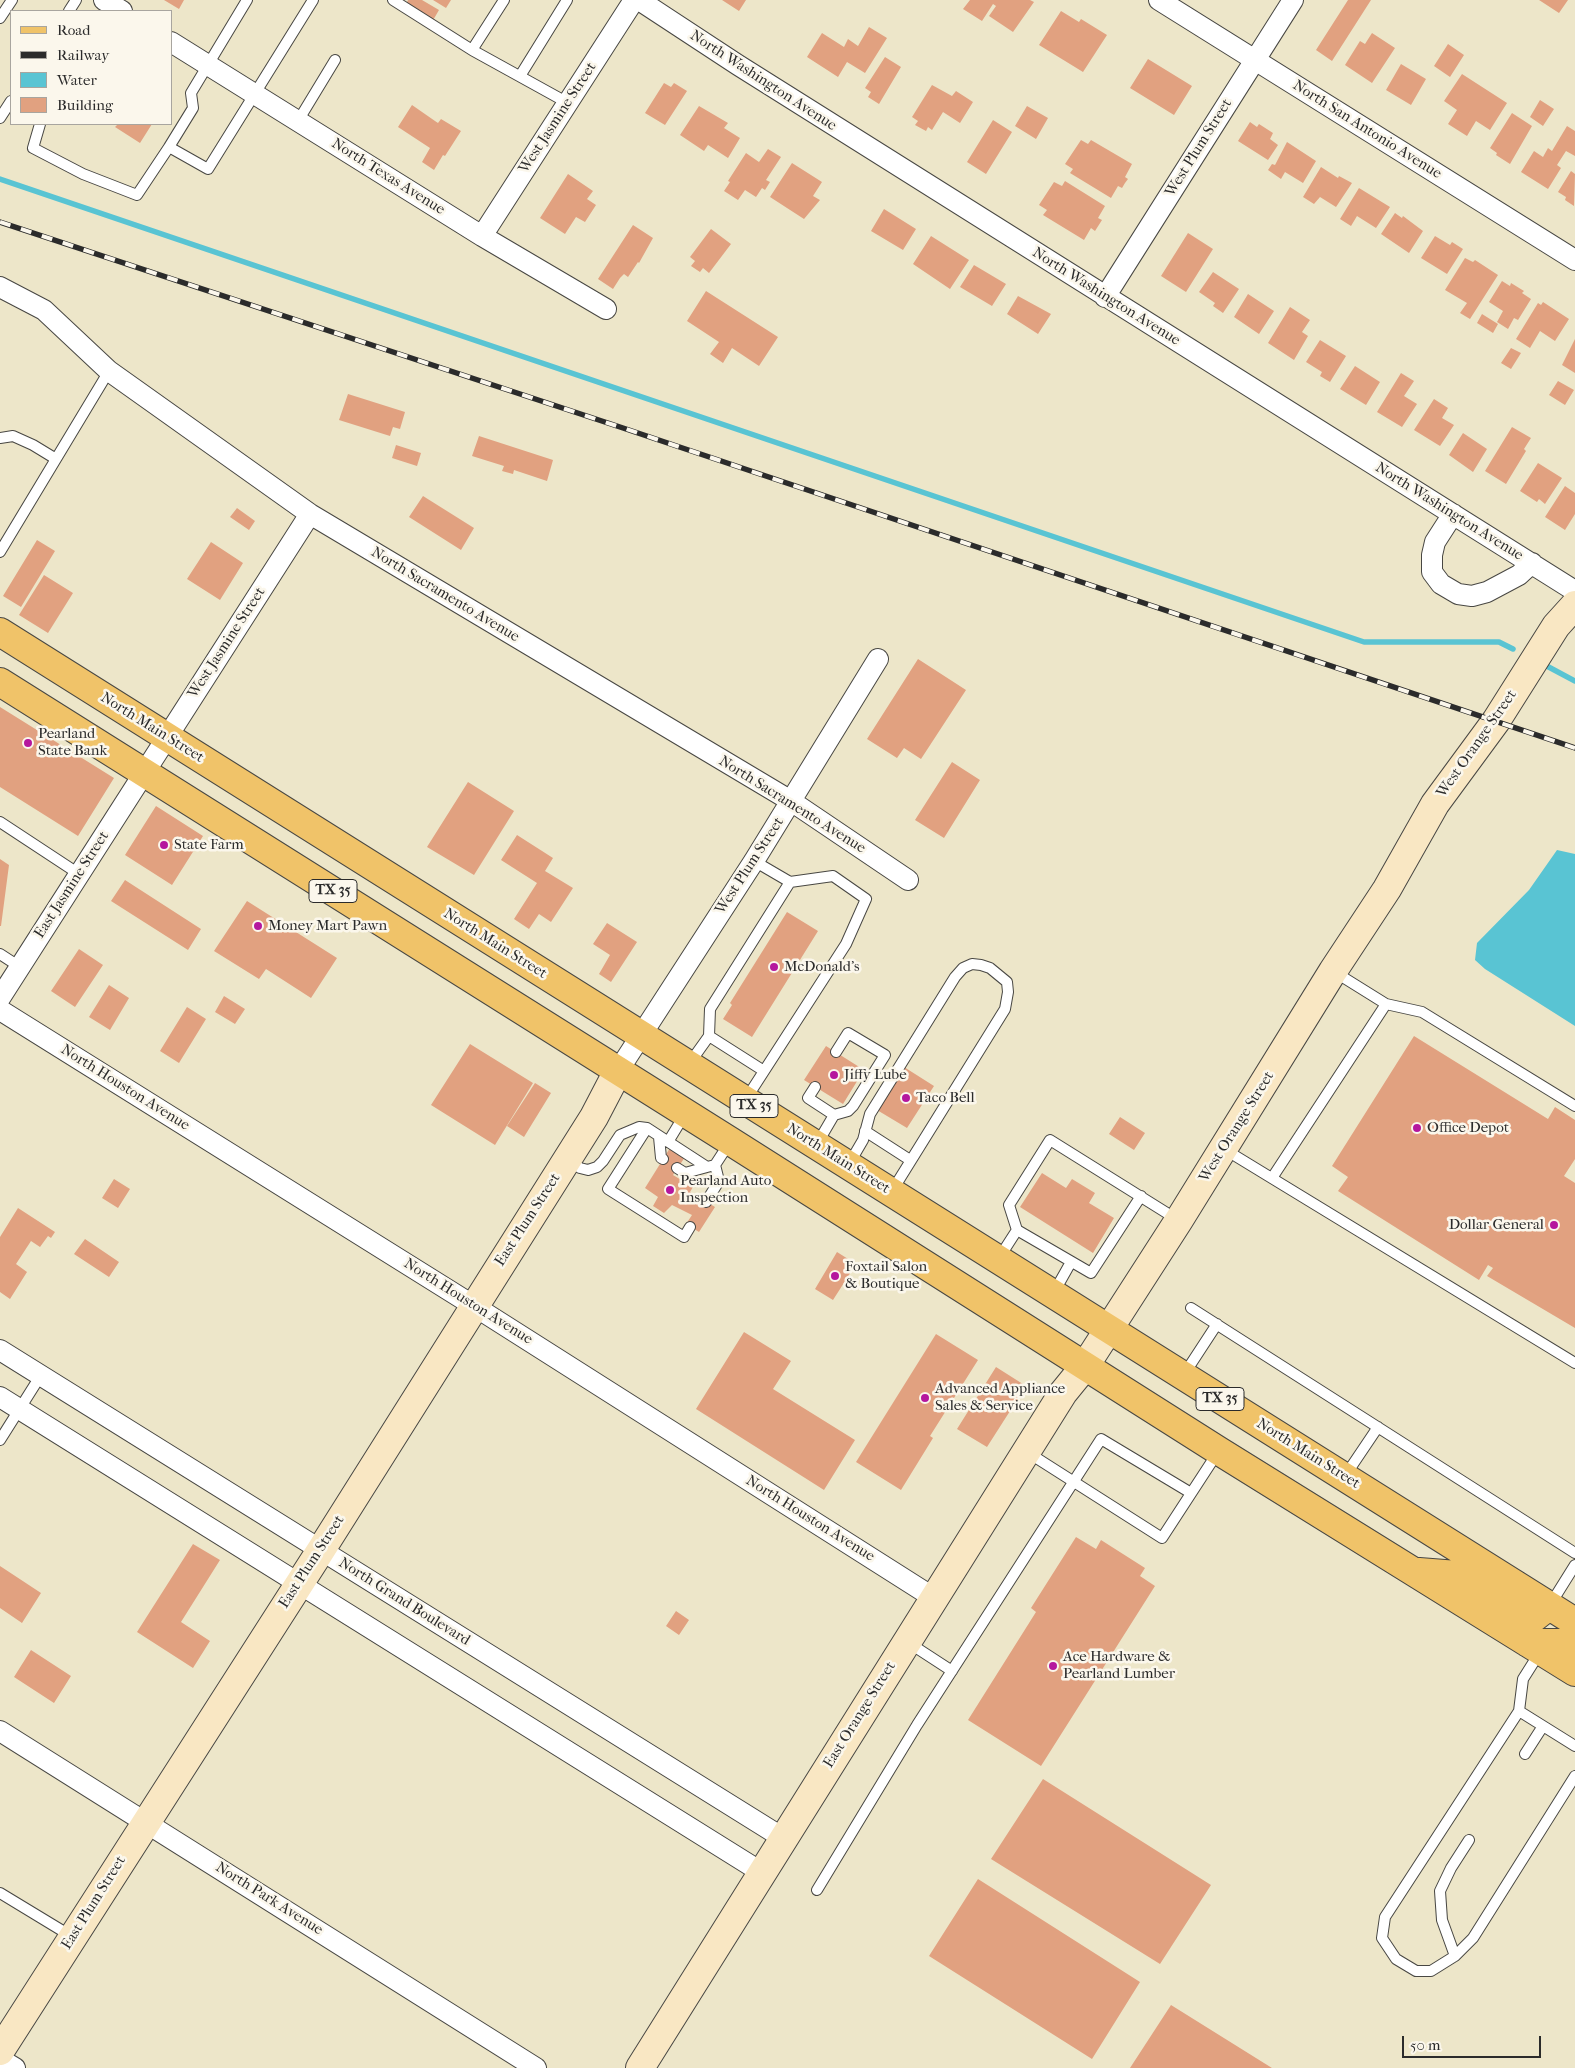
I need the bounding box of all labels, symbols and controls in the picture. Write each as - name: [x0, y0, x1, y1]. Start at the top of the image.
- legend: [10, 10, 172, 125]
- text: Road: [57, 21, 90, 39]
- street label: North Washington Avenue: [686, 27, 840, 135]
- text: Railway: [57, 46, 109, 64]
- street label: West Jasmine Street: [515, 59, 601, 177]
- text: Water: [57, 71, 97, 89]
- street label: North San Antonio Avenue: [1289, 77, 1445, 183]
- text: Building: [57, 96, 113, 114]
- street label: West Plum Street: [1162, 96, 1236, 200]
- street label: North Texas Avenue: [328, 135, 448, 219]
- street label: North Washington Avenue: [1029, 244, 1183, 350]
- street label: North Washington Avenue: [1372, 459, 1526, 565]
- street label: North Sacramento Avenue: [368, 544, 522, 646]
- street label: West Jasmine Street: [184, 584, 270, 702]
- street label: West Orange Street: [1433, 687, 1521, 801]
- street label: North Main Street: [97, 689, 207, 767]
- place label: Pearland State Bank: [38, 725, 107, 760]
- marker: Pearland State Bank: [22, 737, 34, 749]
- street label: North Sacramento Avenue: [715, 752, 869, 858]
- street label: West Plum Street: [712, 814, 788, 918]
- street label: East Jasmine Street: [31, 828, 113, 942]
- place label: State Farm: [174, 836, 244, 854]
- marker: State Farm: [158, 839, 170, 851]
- road number: TX 35: [309, 879, 357, 902]
- street label: North Main Street: [440, 905, 550, 983]
- place label: Money Mart Pawn: [268, 917, 387, 935]
- marker: Money Mart Pawn: [252, 920, 264, 932]
- place label: McDonald's: [784, 958, 860, 976]
- marker: McDonald's: [768, 961, 780, 973]
- street label: North Houston Avenue: [57, 1041, 193, 1135]
- place label: Jiffy Lube: [844, 1066, 907, 1084]
- street label: West Orange Street: [1196, 1068, 1278, 1186]
- marker: Jiffy Lube: [828, 1069, 840, 1081]
- place label: Taco Bell: [916, 1089, 975, 1107]
- marker: Taco Bell: [900, 1092, 912, 1104]
- road number: TX 35: [730, 1094, 778, 1118]
- place label: Office Depot: [1427, 1119, 1509, 1137]
- street label: North Main Street: [783, 1120, 893, 1198]
- marker: Office Depot: [1411, 1122, 1423, 1134]
- street label: East Plum Street: [491, 1170, 565, 1270]
- place label: Pearland Auto Inspection: [680, 1172, 771, 1207]
- marker: Pearland Auto Inspection: [664, 1184, 676, 1196]
- place label: Dollar General: [1449, 1216, 1544, 1234]
- marker: Dollar General: [1548, 1219, 1560, 1231]
- street label: North Houston Avenue: [400, 1255, 536, 1349]
- place label: Foxtail Salon & Boutique: [845, 1258, 927, 1293]
- marker: Foxtail Salon & Boutique: [829, 1270, 841, 1282]
- place label: Advanced Appliance Sales & Service: [935, 1380, 1065, 1415]
- road number: TX 35: [1196, 1388, 1244, 1410]
- marker: Advanced Appliance Sales & Service: [919, 1392, 931, 1404]
- street label: North Main Street: [1253, 1415, 1363, 1493]
- street label: North Houston Avenue: [742, 1472, 878, 1566]
- street label: East Plum Street: [275, 1512, 349, 1612]
- street label: North Grand Boulevard: [335, 1554, 473, 1650]
- place label: Ace Hardware & Pearland Lumber: [1063, 1648, 1175, 1683]
- street label: East Orange Street: [820, 1658, 900, 1772]
- marker: Ace Hardware & Pearland Lumber: [1047, 1660, 1059, 1672]
- street label: East Plum Street: [58, 1853, 130, 1953]
- street label: North Park Avenue: [212, 1859, 326, 1939]
- scale bar: [1405, 2026, 1544, 2058]
- text: 50 m: [1410, 2036, 1440, 2054]

